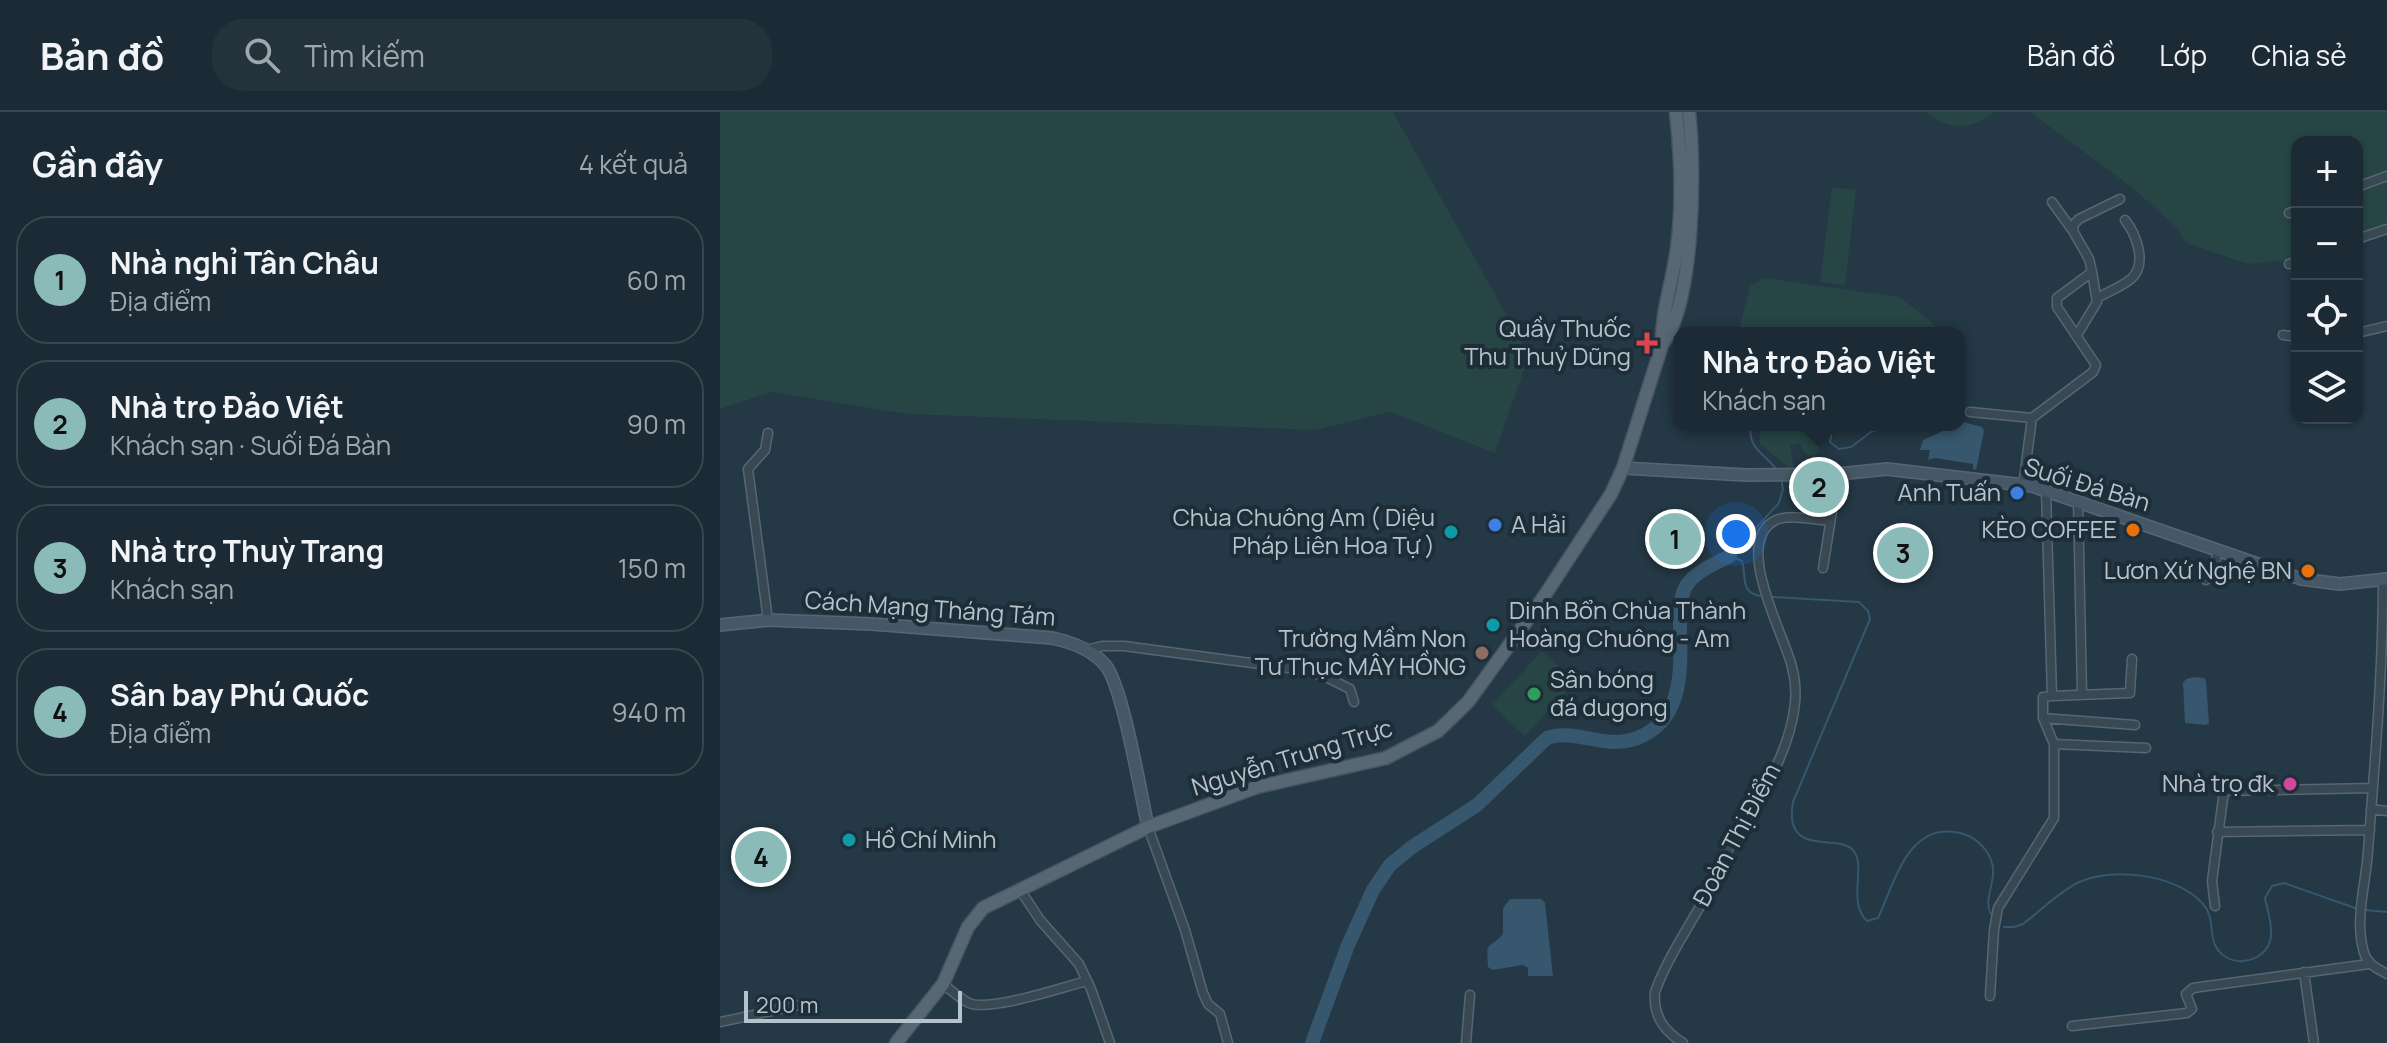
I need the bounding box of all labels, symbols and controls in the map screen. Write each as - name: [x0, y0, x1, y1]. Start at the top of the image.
- search box: [212, 19, 772, 91]
- text: Bản đồ: [40, 29, 164, 81]
- icon: search: [240, 33, 284, 77]
- text: Tìm kiếm: [304, 35, 425, 76]
- text: Bản đồ: [2027, 36, 2115, 74]
- text: Lớp: [2159, 36, 2207, 74]
- text: Chia sẻ: [2251, 36, 2347, 74]
- map controls: [2291, 136, 2363, 424]
- button: +: [2291, 136, 2363, 208]
- text: Gần đây: [32, 141, 163, 187]
- text: 4 kết quả: [579, 146, 688, 182]
- button: −: [2291, 208, 2363, 280]
- text: Nhà nghỉ Tân Châu: [110, 242, 379, 283]
- text: 1: [54, 262, 66, 298]
- text: 60 m: [627, 262, 686, 298]
- button: locate: [2291, 280, 2363, 352]
- text: Địa điểm: [110, 283, 211, 319]
- place label: Quầy Thuốc Thu Thuỷ Dũng: [1464, 311, 1631, 372]
- popup: [1673, 327, 1965, 431]
- marker: Quầy Thuốc Thu Thuỷ Dũng: [1638, 334, 1656, 352]
- text: Nhà trọ Đảo Việt: [1702, 341, 1936, 382]
- button: layers: [2291, 352, 2363, 424]
- text: Khách sạn: [1702, 382, 1826, 418]
- text: Nhà trọ Đảo Việt: [110, 386, 344, 427]
- text: 2: [52, 406, 68, 442]
- text: 90 m: [627, 406, 686, 442]
- text: Khách sạn · Suối Đá Bàn: [110, 427, 391, 463]
- street label: Suối Đá Bàn: [2020, 449, 2154, 518]
- pin: 2: [1793, 457, 1845, 517]
- place label: Anh Tuấn: [1898, 475, 2001, 508]
- marker: Anh Tuấn: [2008, 484, 2026, 502]
- place label: Chùa Chuông Am ( Diệu Pháp Liên Hoa Tự ): [1173, 500, 1435, 561]
- place label: A Hải: [1511, 507, 1566, 540]
- pin: 1: [1649, 509, 1701, 569]
- place label: KÈO COFFEE: [1982, 512, 2117, 545]
- your location: [1716, 514, 1756, 554]
- marker: A Hải: [1486, 516, 1504, 534]
- marker: KÈO COFFEE: [2124, 521, 2142, 539]
- marker: Chùa Chuông Am ( Diệu Pháp Liên Hoa Tự ): [1442, 523, 1460, 541]
- pin: 3: [1877, 523, 1929, 583]
- text: Nhà trọ Thuỳ Trang: [110, 530, 384, 571]
- text: 3: [52, 550, 68, 586]
- text: 150 m: [618, 550, 686, 586]
- place label: Lươn Xứ Nghệ BN: [2104, 553, 2292, 586]
- marker: Lươn Xứ Nghệ BN: [2299, 562, 2317, 580]
- text: Khách sạn: [110, 571, 234, 607]
- street label: Cách Mạng Tháng Tám: [804, 582, 1057, 633]
- place label: Dinh Bổn Chùa Thành Hoàng Chuông - Am: [1509, 593, 1746, 654]
- marker: Dinh Bổn Chùa Thành Hoàng Chuông - Am: [1484, 616, 1502, 634]
- place label: Trường Mầm Non Tư Thục MÂY HỒNG: [1255, 621, 1466, 682]
- marker: Trường Mầm Non Tư Thục MÂY HỒNG: [1473, 644, 1491, 662]
- place label: Sân bóng đá dugong: [1550, 662, 1668, 723]
- text: Sân bay Phú Quốc: [110, 674, 369, 715]
- marker: Sân bóng đá dugong: [1525, 685, 1543, 703]
- text: 4: [52, 694, 68, 730]
- text: 940 m: [611, 694, 686, 730]
- street label: Nguyễn Trung Trực: [1187, 710, 1396, 803]
- text: Địa điểm: [110, 715, 211, 751]
- street label: Đoàn Thị Điểm: [1684, 757, 1787, 911]
- place label: Nhà trọ đk: [2162, 766, 2275, 799]
- marker: Nhà trọ đk: [2281, 775, 2299, 793]
- place label: Hồ Chí Minh: [865, 822, 997, 855]
- pin: 4: [735, 827, 787, 887]
- marker: Hồ Chí Minh: [840, 831, 858, 849]
- scale bar: [744, 987, 962, 1023]
- text: 200 m: [756, 990, 818, 1020]

